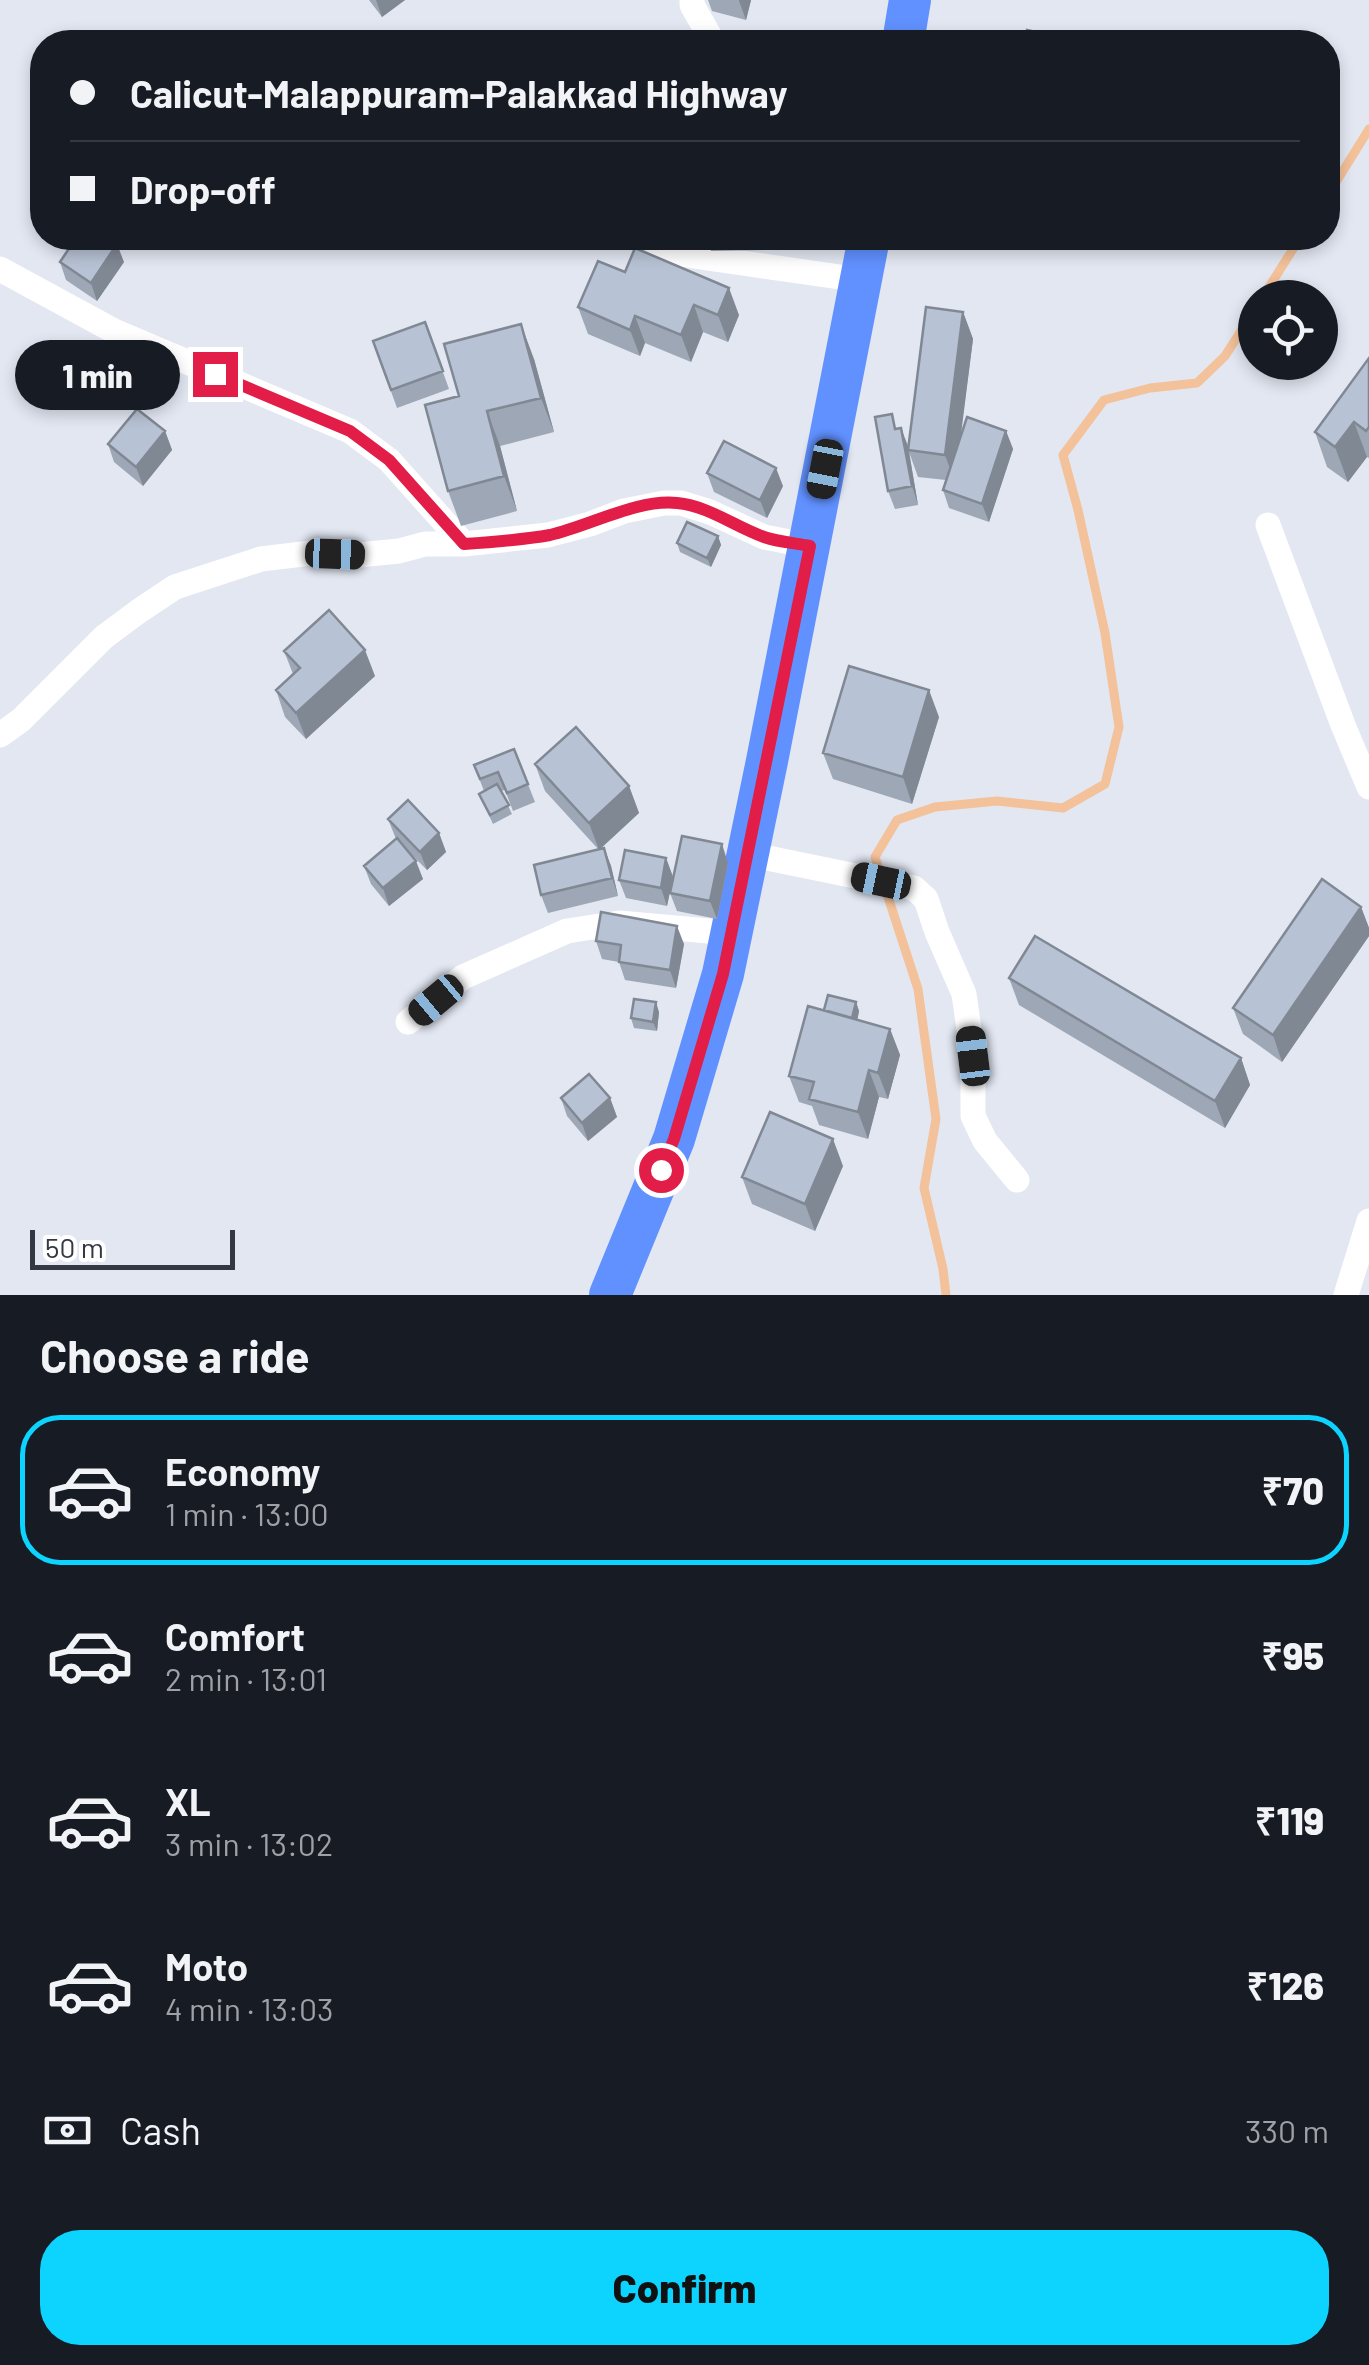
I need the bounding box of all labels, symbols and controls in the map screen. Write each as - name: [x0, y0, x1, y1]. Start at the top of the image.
- text: Calicut-Malappuram-Palakkad Highway: [130, 70, 788, 116]
- text: Drop-off: [130, 166, 276, 212]
- map controls: [1238, 280, 1338, 380]
- button: locate: [1238, 280, 1338, 380]
- callout: 1 min: [15, 339, 180, 409]
- route end: [193, 352, 238, 397]
- text: 1 min: [62, 356, 133, 394]
- car: [805, 437, 845, 501]
- car: [304, 538, 366, 570]
- car: [849, 860, 913, 902]
- car: [403, 969, 469, 1031]
- car: [954, 1024, 992, 1088]
- route start: [639, 1148, 684, 1193]
- scale bar: [30, 1225, 235, 1270]
- text: 50 m: [45, 1230, 104, 1264]
- text: Choose a ride: [40, 1328, 310, 1382]
- icon: car: [45, 1445, 135, 1535]
- text: Economy: [165, 1448, 320, 1494]
- text: ₹70: [1261, 1467, 1324, 1513]
- text: 1 min · 13:00: [165, 1494, 329, 1532]
- icon: car: [45, 1610, 135, 1700]
- text: Comfort: [165, 1613, 305, 1659]
- text: ₹95: [1261, 1632, 1324, 1678]
- text: 2 min · 13:01: [165, 1659, 327, 1697]
- icon: car: [45, 1775, 135, 1865]
- text: XL: [165, 1778, 211, 1824]
- text: ₹119: [1255, 1797, 1324, 1843]
- text: 3 min · 13:02: [165, 1824, 333, 1862]
- icon: car: [45, 1940, 135, 2030]
- text: Moto: [165, 1943, 248, 1989]
- text: ₹126: [1246, 1962, 1324, 2008]
- text: 4 min · 13:03: [165, 1989, 334, 2027]
- icon: cash: [40, 2103, 95, 2158]
- text: Cash: [120, 2107, 201, 2153]
- text: 330 m: [1245, 2111, 1329, 2149]
- button: Confirm: [40, 2230, 1329, 2345]

